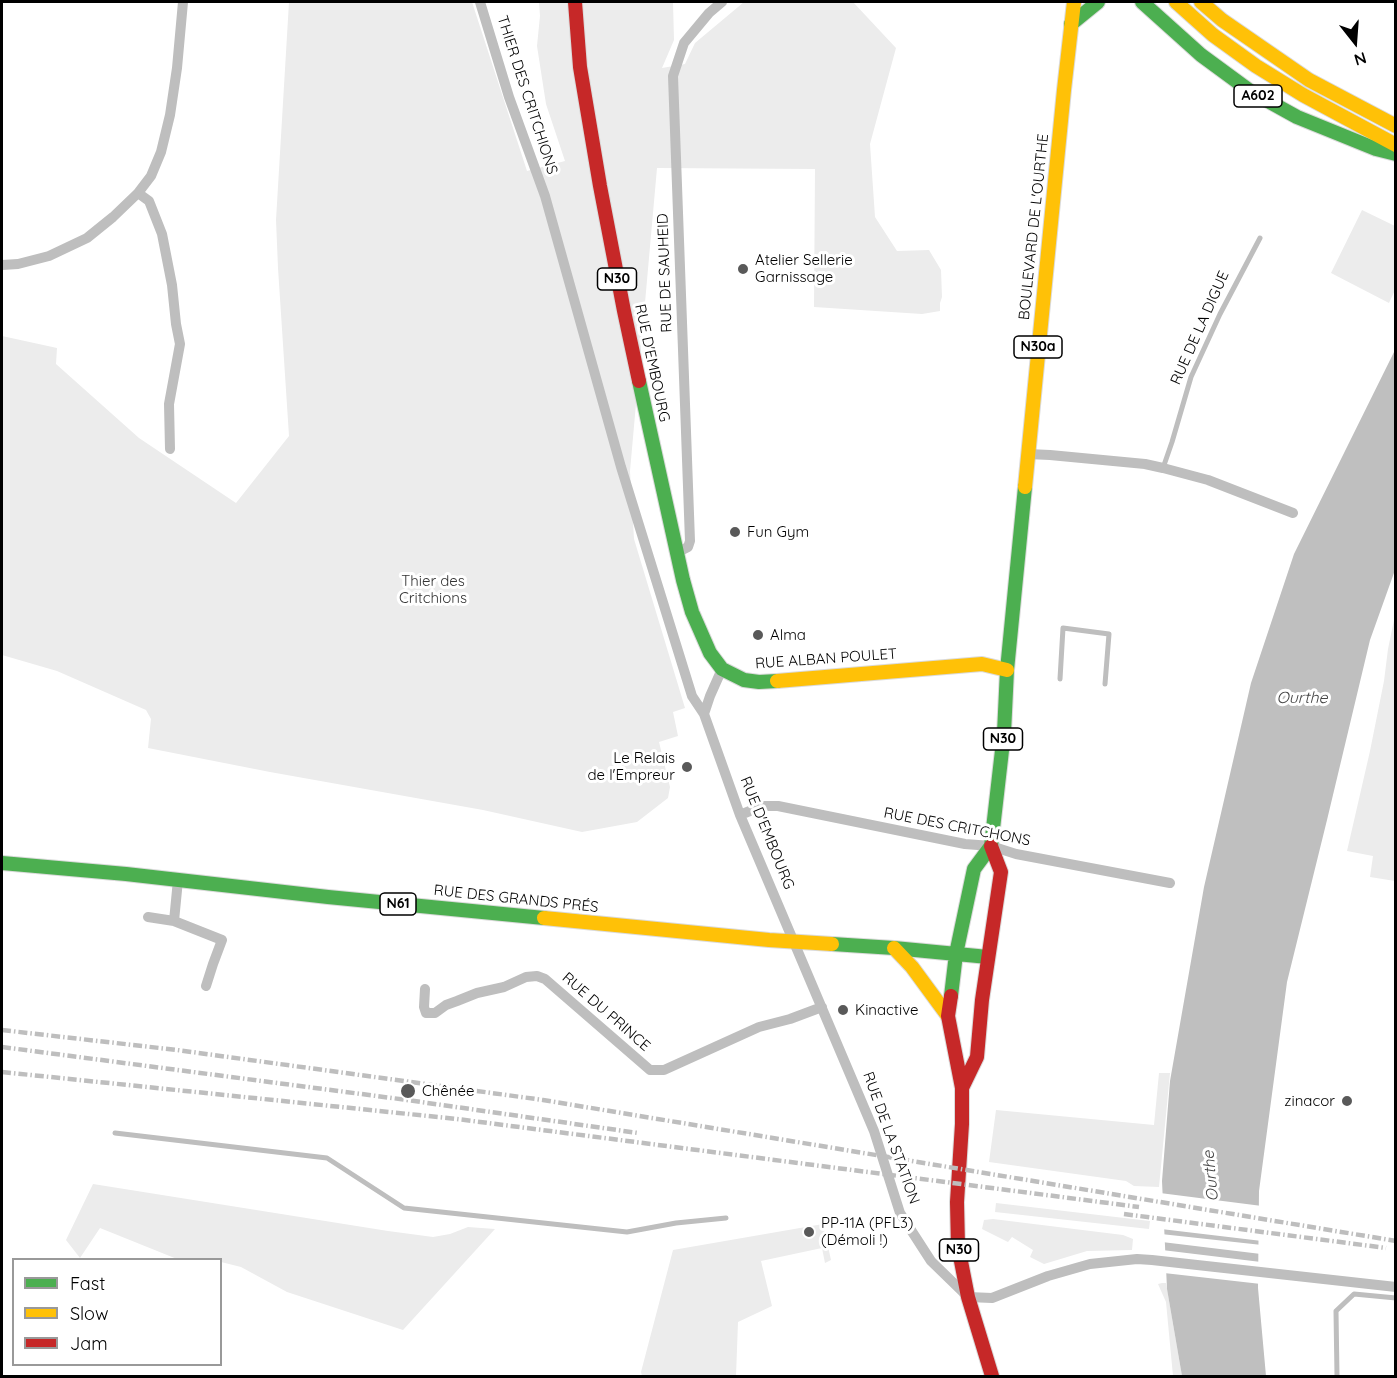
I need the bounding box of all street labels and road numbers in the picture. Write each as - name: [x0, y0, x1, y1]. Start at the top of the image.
- street label: THIER DES CRITCHIONS: [493, 13, 561, 177]
- road number: A602: [1234, 85, 1282, 107]
- street label: BOULEVARD DE L'OURTHE: [1015, 133, 1053, 321]
- street label: RUE DE SAUHEID: [654, 213, 676, 333]
- road number: N30: [598, 268, 636, 290]
- street label: RUE DE LA DIGUE: [1167, 268, 1233, 388]
- street label: RUE D'EMBOURG: [631, 302, 673, 424]
- road number: N30a: [1014, 336, 1062, 358]
- street label: RUE ALBAN POULET: [754, 645, 898, 673]
- road number: N30: [984, 728, 1022, 750]
- street label: RUE D'EMBOURG: [736, 774, 798, 892]
- street label: RUE DES CRITCHONS: [882, 804, 1032, 850]
- street label: RUE DES GRANDS PRÉS: [433, 881, 599, 917]
- road number: N61: [380, 893, 416, 915]
- street label: RUE DU PRINCE: [558, 969, 654, 1055]
- street label: RUE DE LA STATION: [859, 1069, 923, 1207]
- road number: N30: [940, 1239, 978, 1261]

